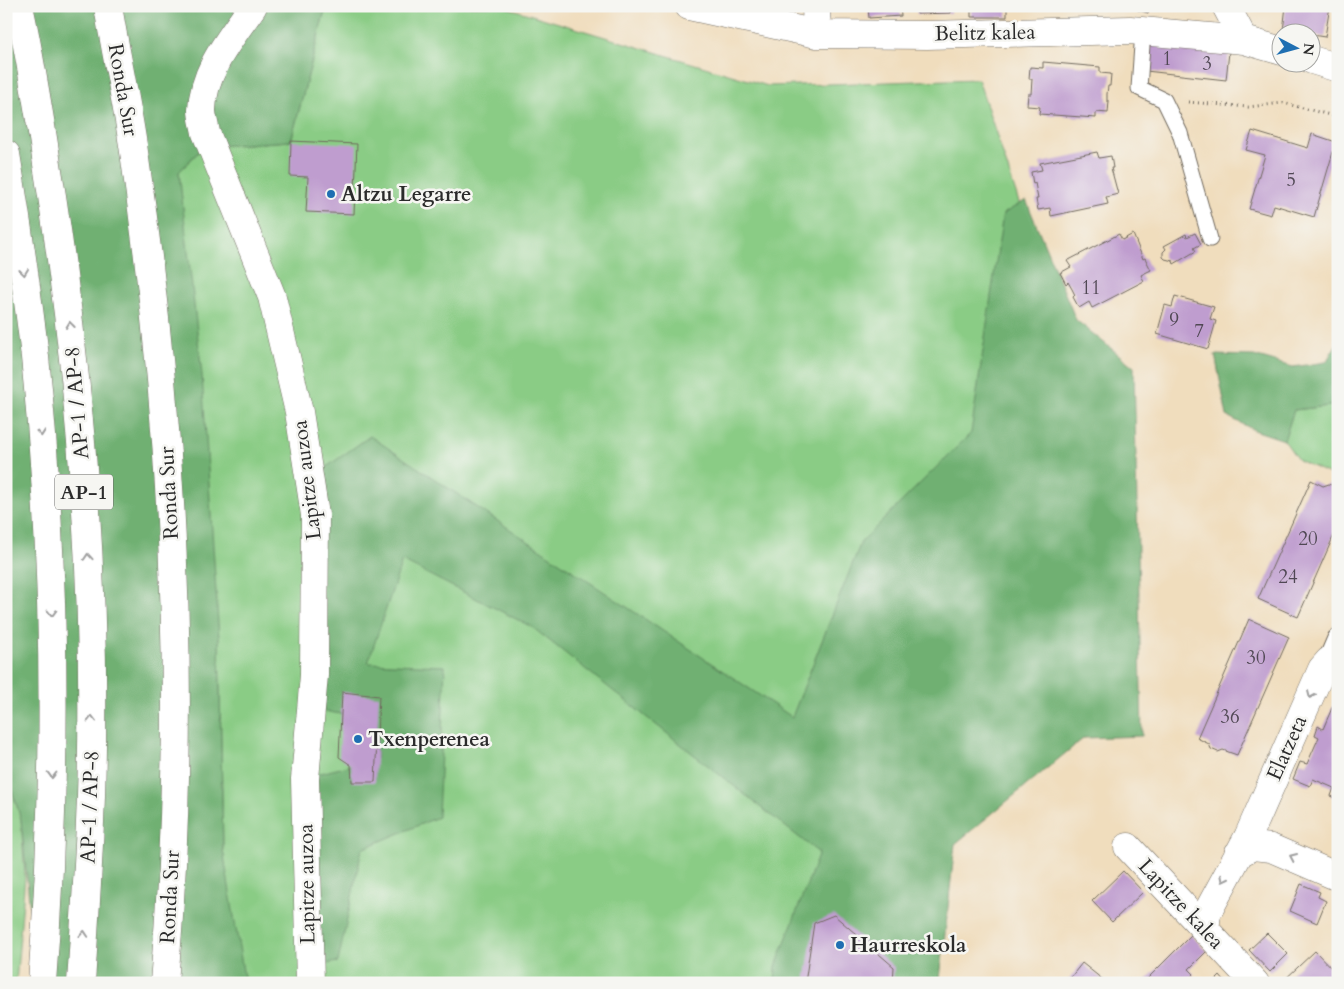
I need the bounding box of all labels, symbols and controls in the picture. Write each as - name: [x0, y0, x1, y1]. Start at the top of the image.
- street label: Belitz kalea: [934, 18, 1036, 48]
- north arrow: [1272, 22, 1322, 72]
- street label: Ronda Sur: [101, 41, 145, 139]
- text: N: [1298, 42, 1319, 56]
- house number: 1: [1162, 46, 1172, 72]
- house number: 3: [1202, 51, 1212, 77]
- house number: 5: [1286, 167, 1296, 193]
- place label: Altzu Legarre: [341, 180, 471, 209]
- marker: Altzu Legarre: [325, 188, 337, 200]
- one-way arrow: [18, 268, 29, 276]
- house number: 11: [1081, 275, 1101, 301]
- house number: 9: [1169, 307, 1179, 333]
- house number: 7: [1194, 318, 1204, 344]
- one-way arrow: [65, 321, 75, 329]
- street label: AP-1 / AP-8: [58, 345, 96, 461]
- street label: Lapitze auzoa: [285, 418, 329, 542]
- one-way arrow: [35, 429, 46, 437]
- street label: Ronda Sur: [152, 445, 186, 540]
- road number: AP-1: [55, 474, 113, 510]
- house number: 20: [1298, 526, 1318, 552]
- one-way arrow: [83, 553, 94, 561]
- house number: 24: [1278, 564, 1298, 590]
- one-way arrow: [47, 609, 57, 617]
- house number: 30: [1246, 645, 1266, 671]
- one-way arrow: [1306, 690, 1317, 699]
- house number: 36: [1220, 704, 1240, 730]
- street label: Elatzeta: [1260, 711, 1314, 785]
- one-way arrow: [87, 715, 97, 723]
- place label: Txenperenea: [368, 725, 491, 754]
- marker: Txenperenea: [352, 733, 364, 745]
- street label: AP-1 / AP-8: [74, 750, 106, 864]
- one-way arrow: [47, 772, 57, 779]
- street label: Lapitze auzoa: [291, 824, 323, 944]
- street label: Ronda Sur: [153, 849, 187, 944]
- street label: Lapitze kalea: [1131, 852, 1231, 956]
- one-way arrow: [1289, 853, 1298, 864]
- one-way arrow: [1220, 874, 1230, 883]
- one-way arrow: [79, 930, 90, 938]
- place label: Haurreskola: [850, 931, 967, 960]
- marker: Haurreskola: [834, 939, 846, 951]

